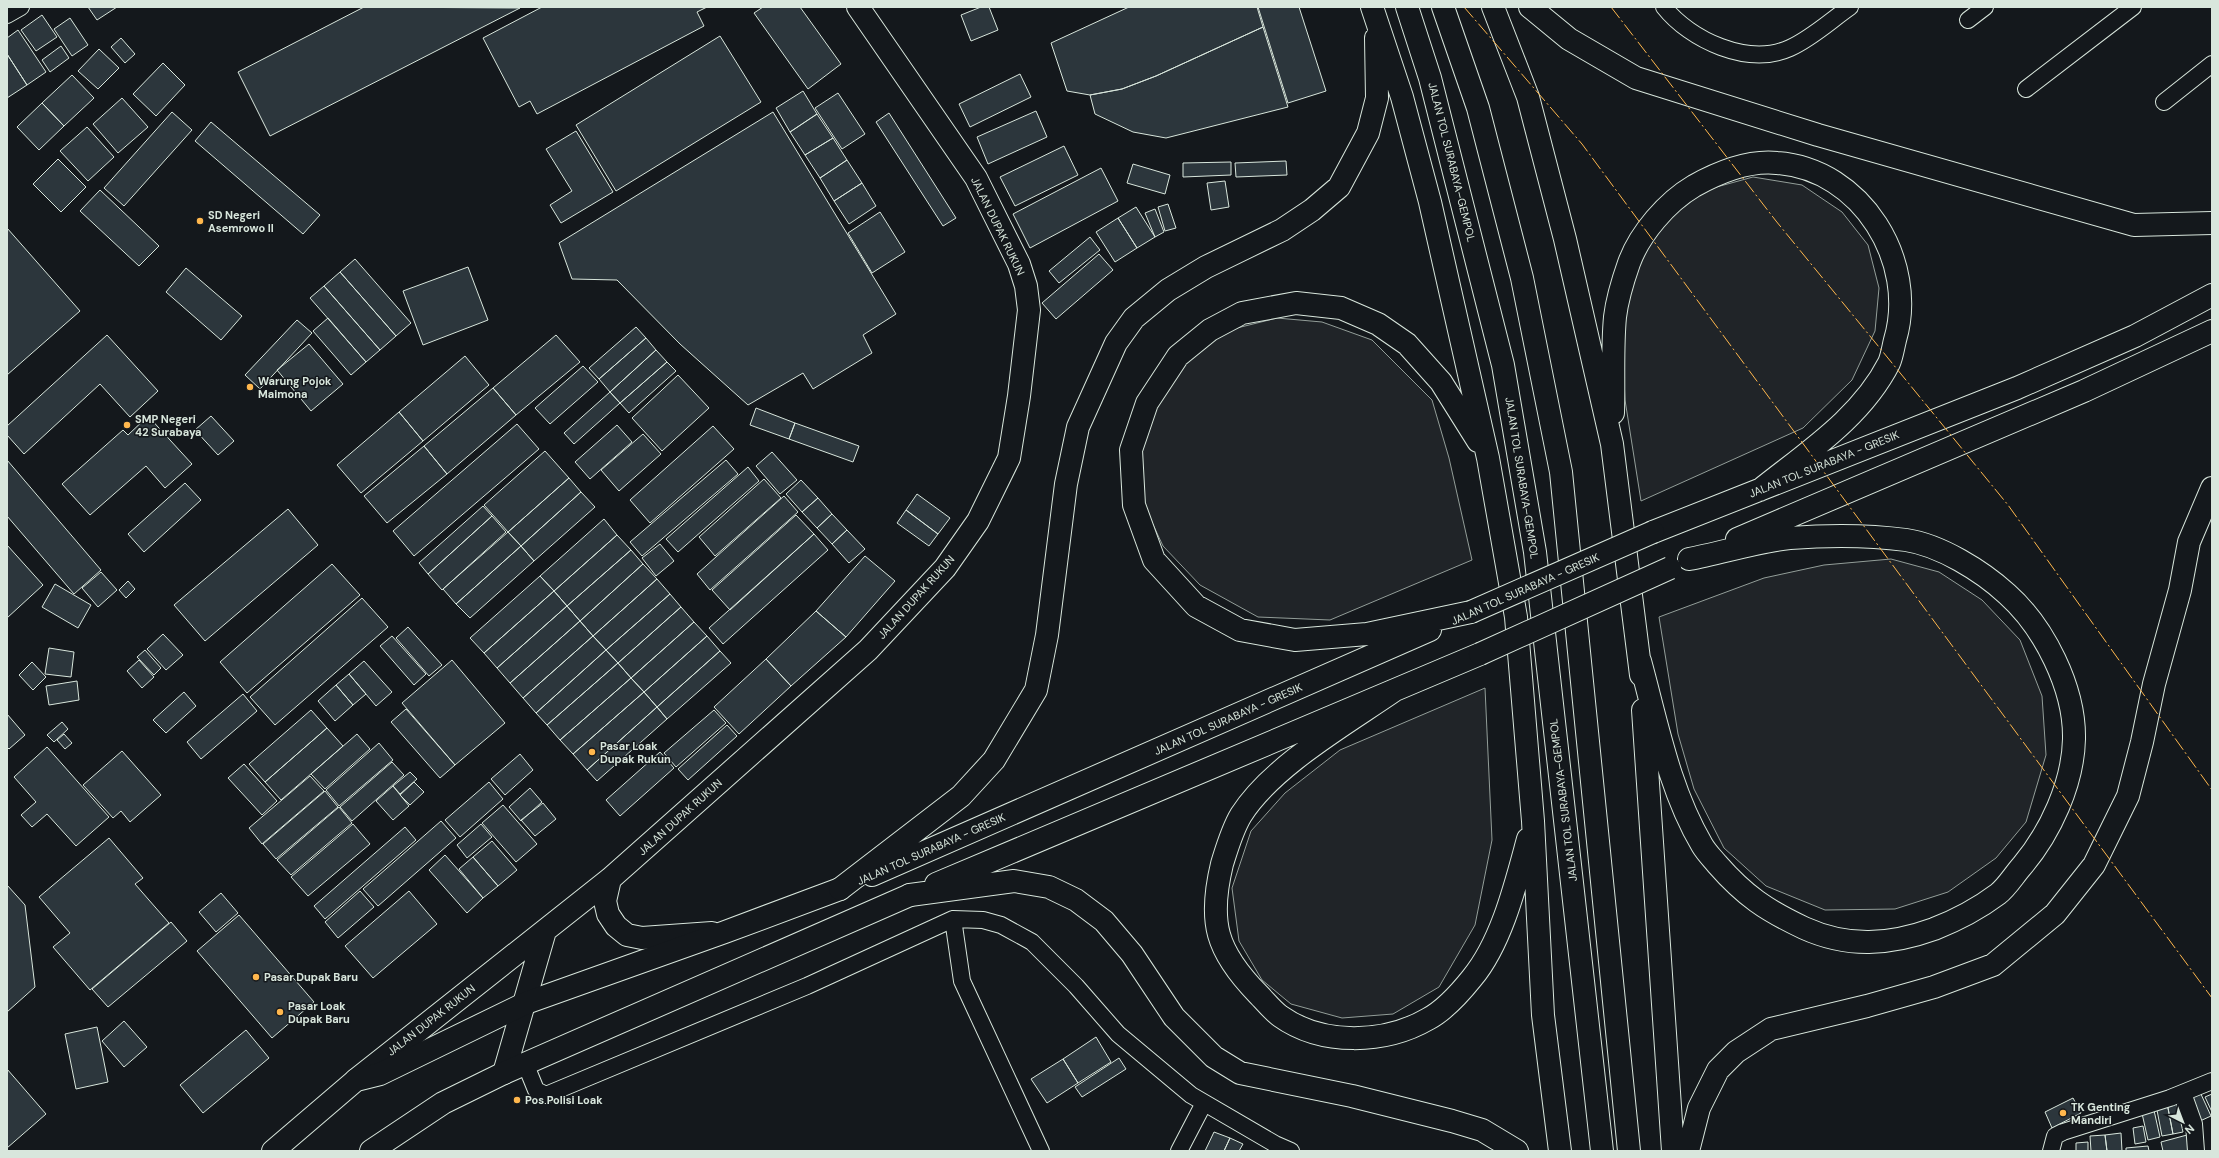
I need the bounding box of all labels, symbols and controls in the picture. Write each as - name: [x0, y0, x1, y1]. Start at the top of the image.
- street label: JALAN TOL SURABAYA–GEMPOL: [1425, 81, 1479, 243]
- street label: JALAN DUPAK RUKUN: [968, 174, 1028, 278]
- place label: SD Negeri Asemrowo II: [208, 208, 274, 235]
- marker: SD Negeri Asemrowo II: [195, 216, 205, 226]
- place label: Warung Pojok Maimona: [258, 374, 332, 401]
- marker: Warung Pojok Maimona: [245, 382, 255, 392]
- street label: JALAN TOL SURABAYA–GEMPOL: [1502, 396, 1542, 560]
- place label: SMP Negeri 42 Surabaya: [135, 412, 202, 439]
- marker: SMP Negeri 42 Surabaya: [122, 420, 132, 430]
- street label: JALAN TOL SURABAYA - GRESIK: [1747, 427, 1902, 501]
- street label: JALAN TOL SURABAYA - GRESIK: [1449, 550, 1602, 628]
- street label: JALAN DUPAK RUKUN: [875, 552, 957, 642]
- street label: JALAN TOL SURABAYA - GRESIK: [1152, 680, 1305, 758]
- street label: JALAN TOL SURABAYA–GEMPOL: [1546, 718, 1580, 882]
- place label: Pasar Loak Dupak Rukun: [600, 739, 671, 766]
- marker: Pasar Loak Dupak Rukun: [587, 747, 597, 757]
- street label: JALAN DUPAK RUKUN: [635, 776, 725, 858]
- street label: JALAN TOL SURABAYA - GRESIK: [855, 810, 1008, 888]
- place label: Pasar Dupak Baru: [264, 970, 358, 984]
- marker: Pasar Dupak Baru: [251, 972, 261, 982]
- street label: JALAN DUPAK RUKUN: [384, 981, 478, 1059]
- place label: Pasar Loak Dupak Baru: [288, 999, 350, 1026]
- marker: Pasar Loak Dupak Baru: [275, 1007, 285, 1017]
- place label: Pos Polisi Loak: [525, 1093, 603, 1107]
- marker: Pos Polisi Loak: [512, 1095, 522, 1105]
- place label: TK Genting Mandiri: [2071, 1100, 2131, 1127]
- north arrow: [2163, 1102, 2203, 1142]
- marker: TK Genting Mandiri: [2058, 1108, 2068, 1118]
- text: N: [2182, 1122, 2197, 1137]

